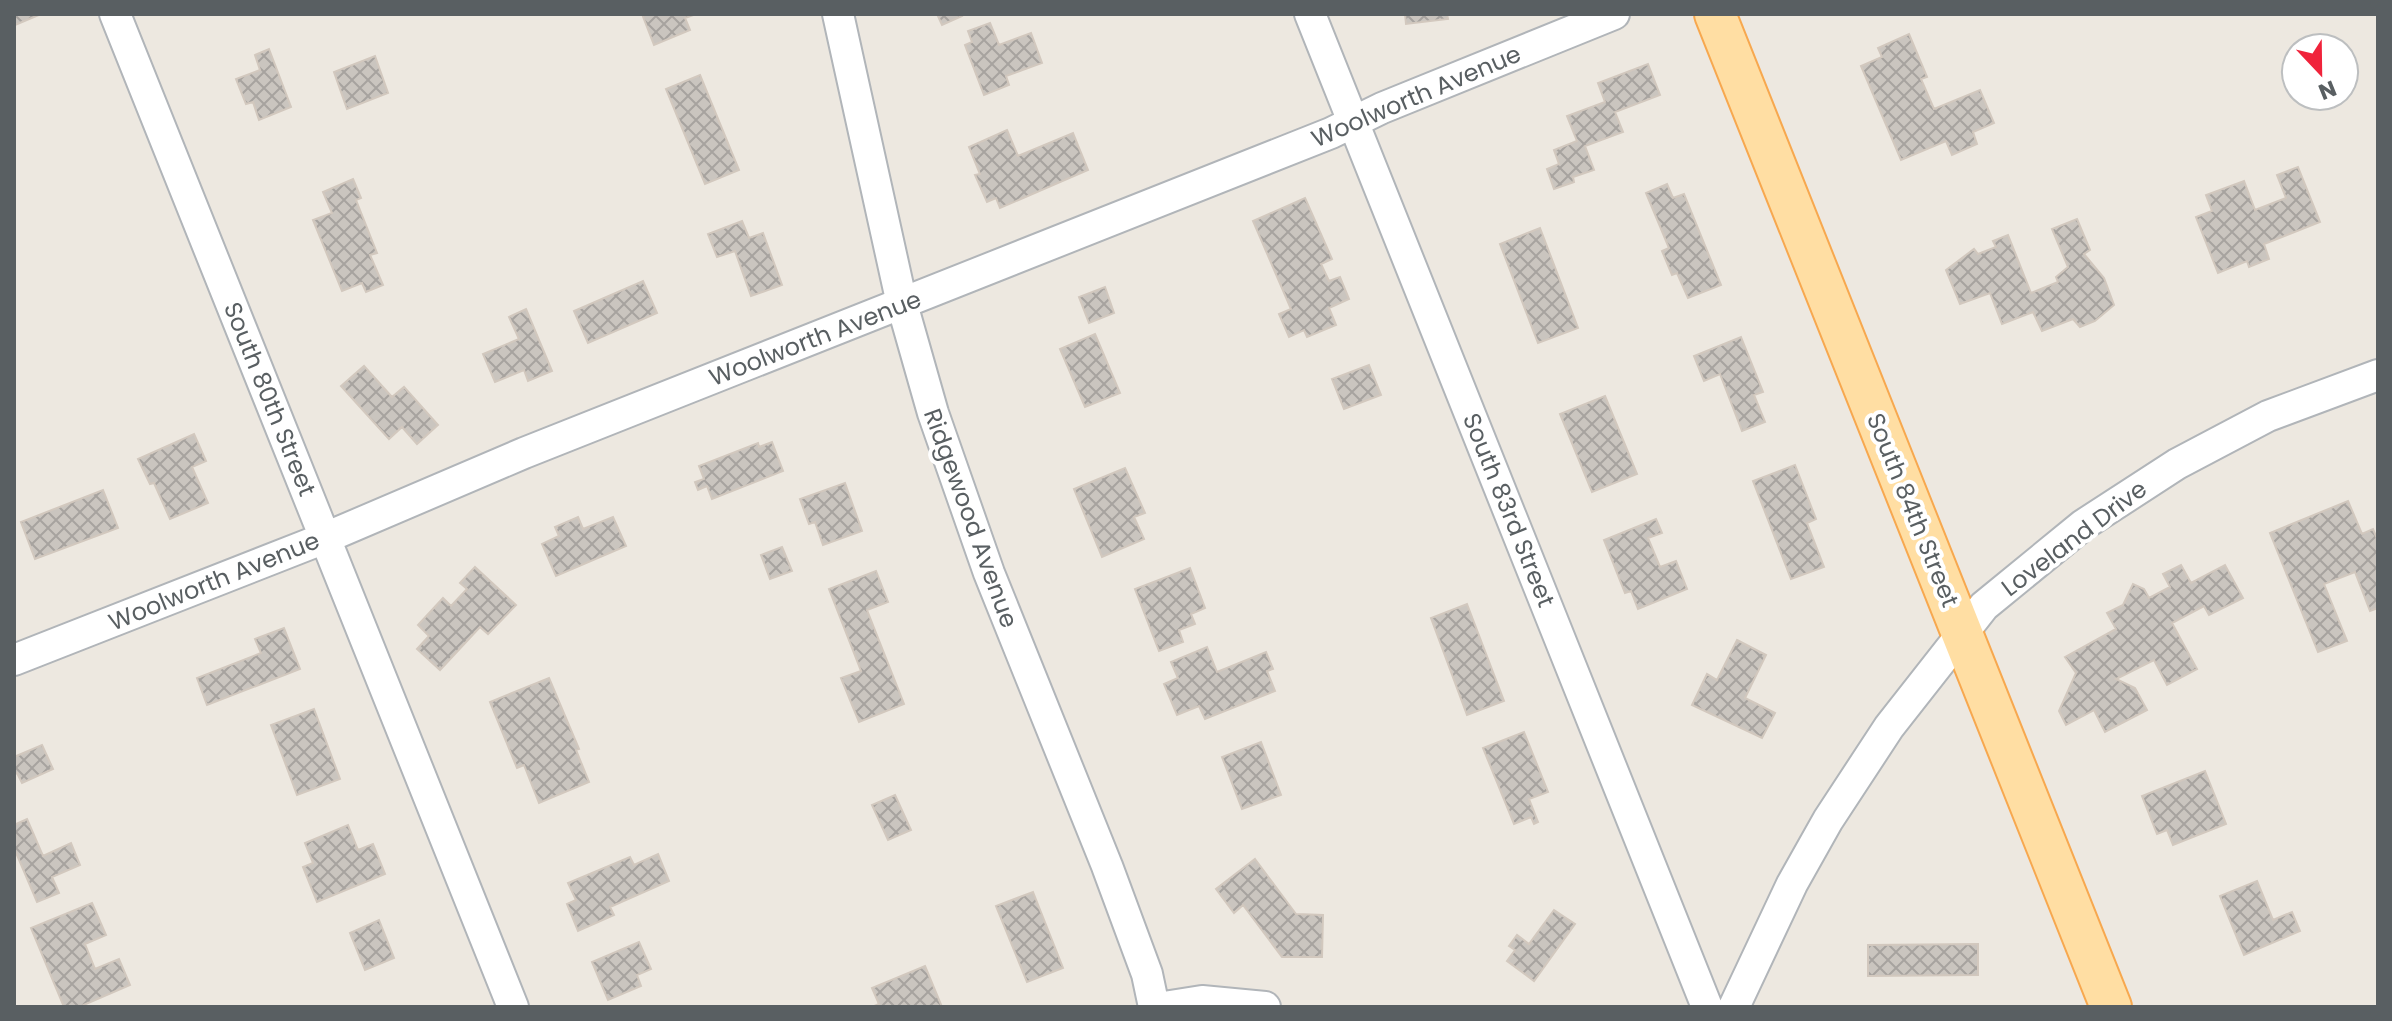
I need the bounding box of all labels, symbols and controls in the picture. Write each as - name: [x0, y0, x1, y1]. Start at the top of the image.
- north arrow: [2280, 32, 2360, 112]
- street label: Woolworth Avenue: [1306, 37, 1526, 155]
- text: N: [2314, 73, 2341, 108]
- street label: Woolworth Avenue: [704, 282, 926, 394]
- street label: South 80th Street: [216, 297, 324, 501]
- street label: Ridgewood Avenue: [916, 404, 1026, 632]
- street label: South 83rd Street: [1455, 408, 1563, 612]
- street label: South 84th Street: [1859, 408, 1967, 612]
- street label: Loveland Drive: [1994, 472, 2154, 604]
- street label: Woolworth Avenue: [104, 524, 324, 638]

